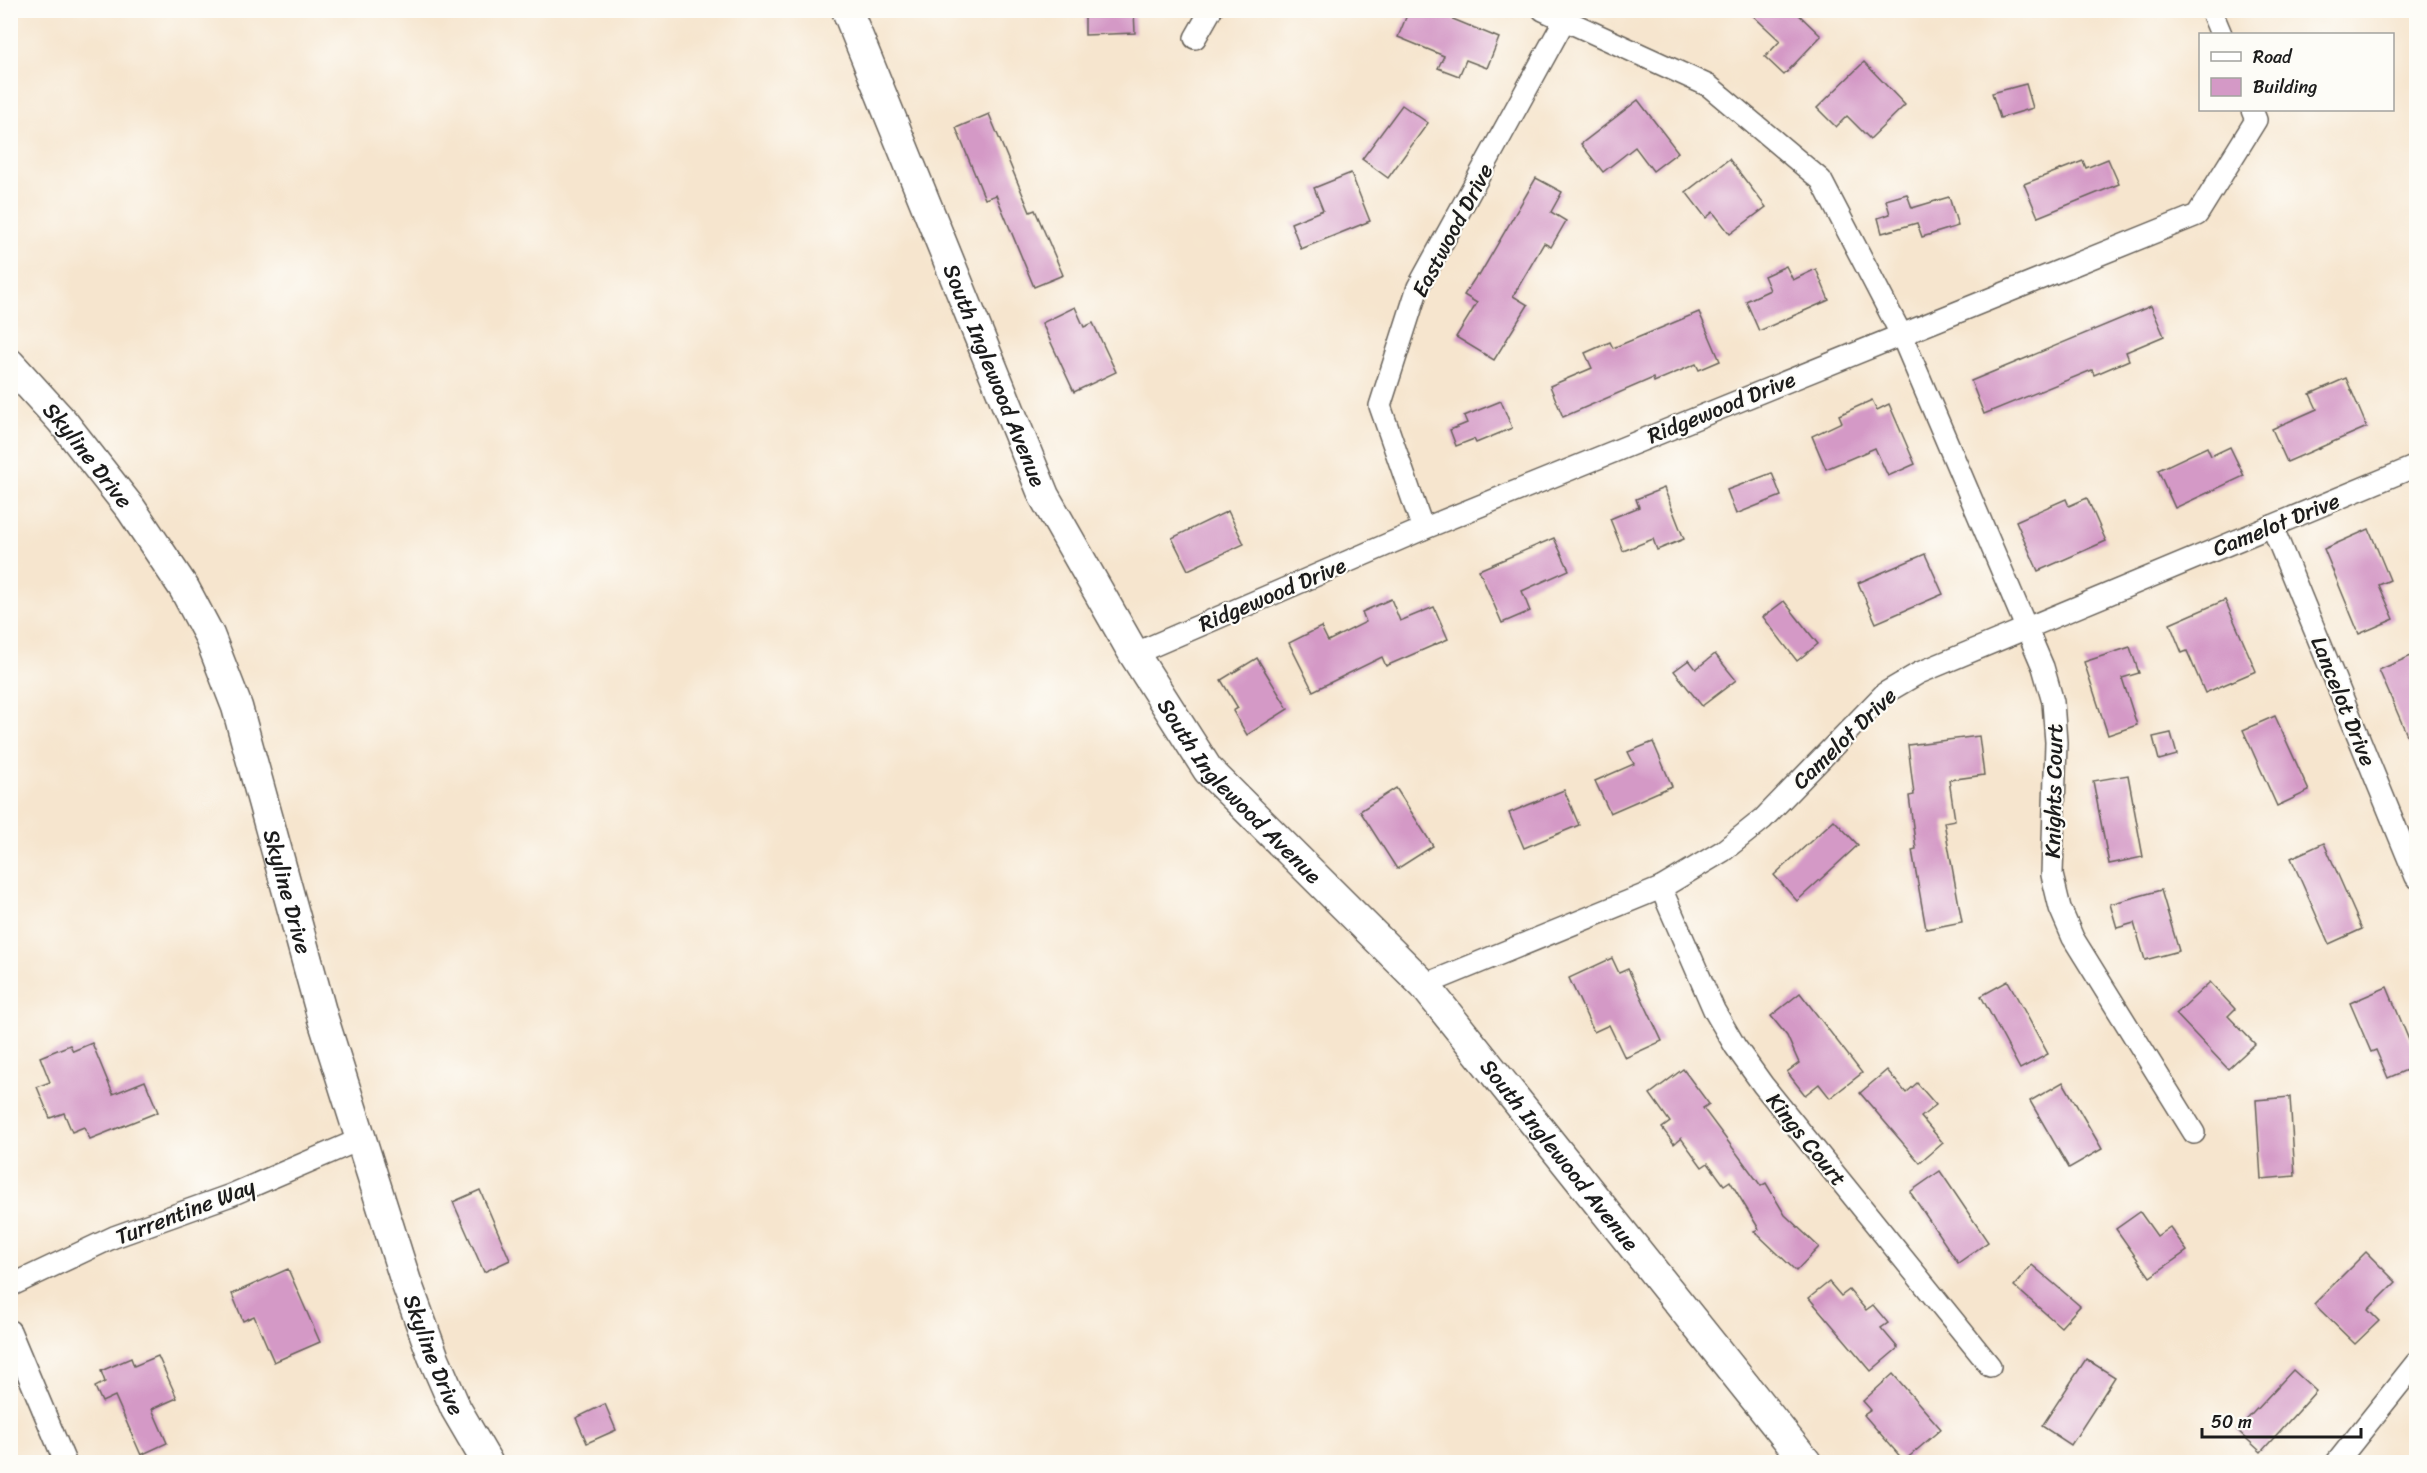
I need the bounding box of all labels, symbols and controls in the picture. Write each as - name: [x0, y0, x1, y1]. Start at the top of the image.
- legend: [2199, 33, 2394, 111]
- text: Road: [2253, 41, 2293, 73]
- text: Building: [2253, 71, 2317, 103]
- street label: Eastwood Drive: [1401, 156, 1504, 304]
- street label: South Inglewood Avenue: [932, 258, 1057, 493]
- street label: Ridgewood Drive: [1641, 360, 1802, 455]
- street label: Skyline Drive: [33, 393, 143, 517]
- street label: Camelot Drive: [2207, 481, 2346, 568]
- street label: Ridgewood Drive: [1192, 546, 1352, 643]
- street label: Lancelot Drive: [2300, 630, 2387, 772]
- street label: Camelot Drive: [1782, 678, 1906, 799]
- street label: South Inglewood Avenue: [1147, 690, 1332, 894]
- street label: Knights Court: [2033, 723, 2074, 859]
- street label: Skyline Drive: [252, 825, 323, 959]
- street label: South Inglewood Avenue: [1470, 1050, 1649, 1260]
- street label: Kings Court: [1756, 1083, 1857, 1196]
- street label: Turrentine Way: [109, 1167, 262, 1256]
- street label: Skyline Drive: [392, 1289, 476, 1422]
- scale bar: [2202, 1401, 2361, 1439]
- text: 50 m: [2211, 1406, 2252, 1438]

